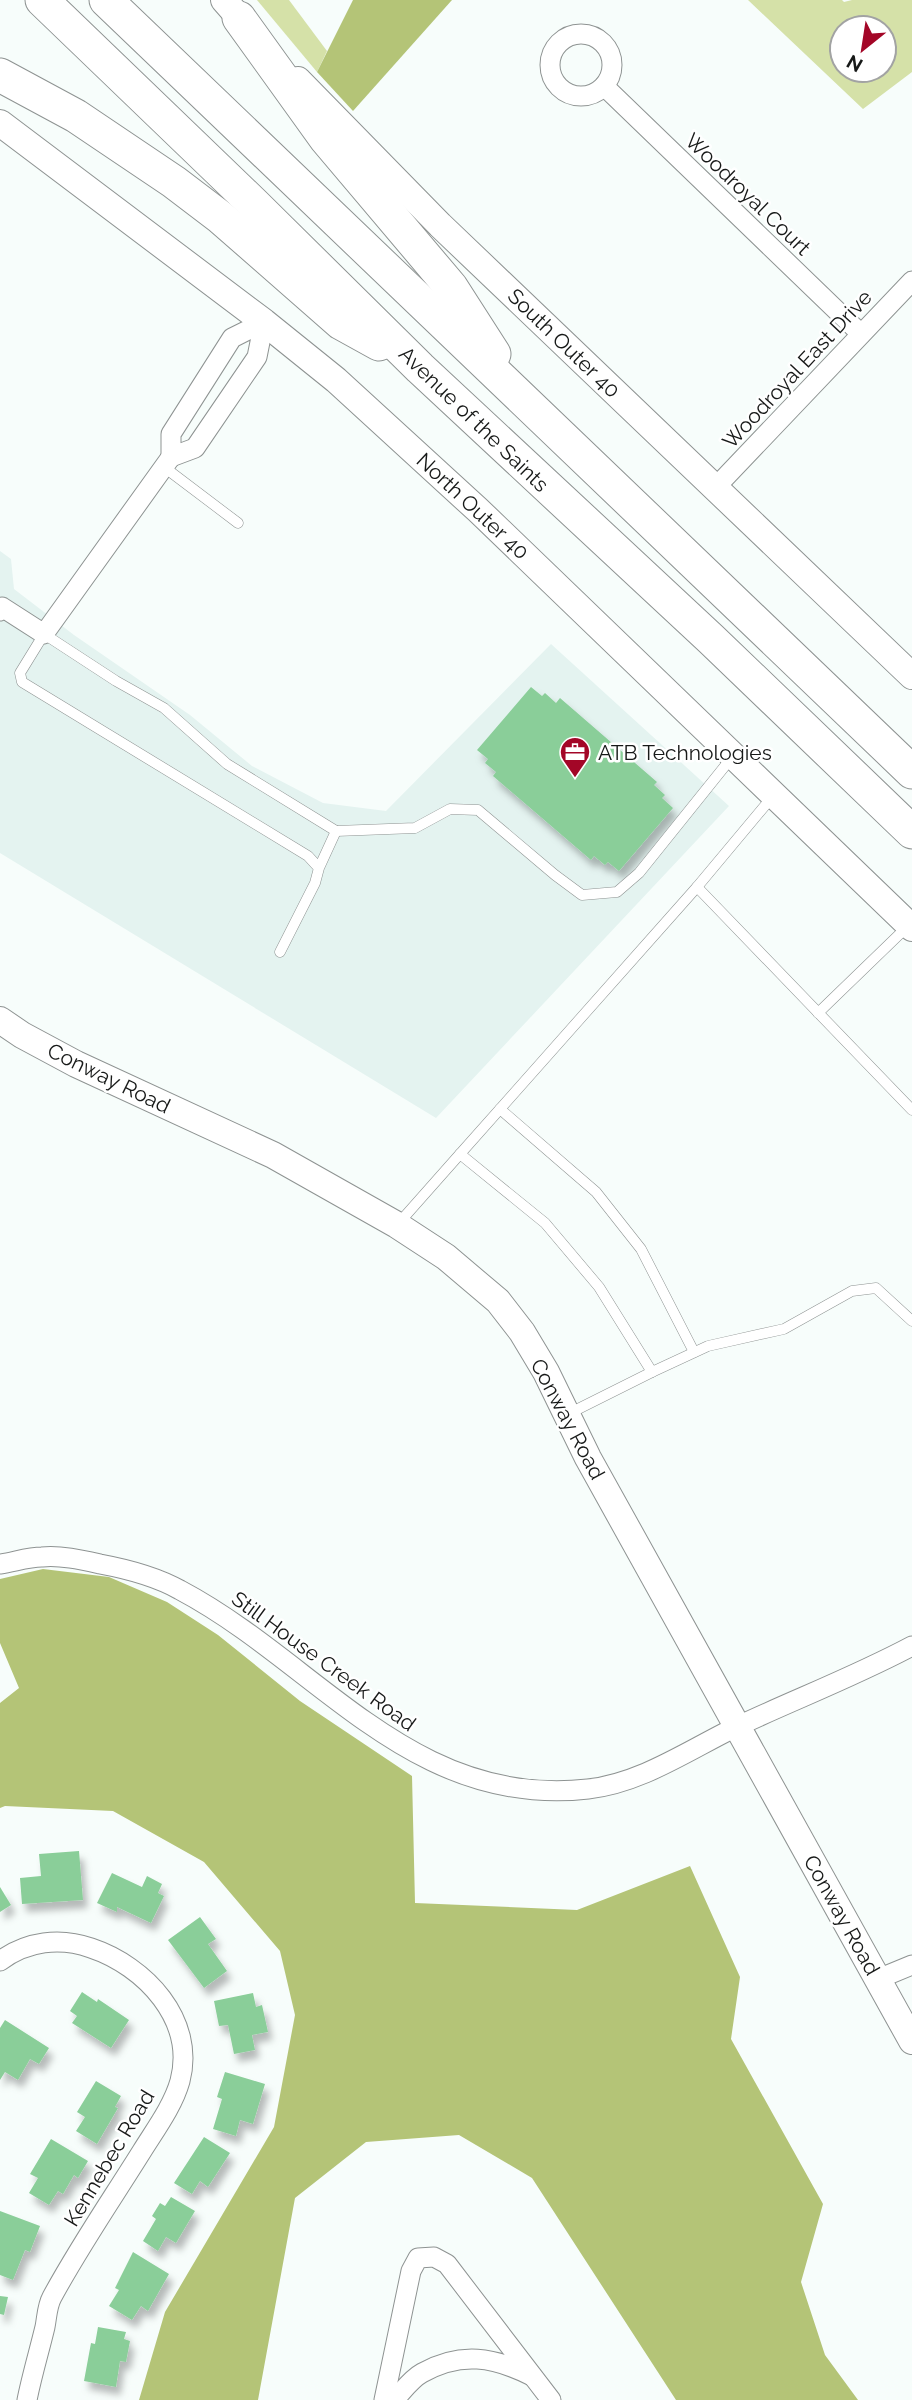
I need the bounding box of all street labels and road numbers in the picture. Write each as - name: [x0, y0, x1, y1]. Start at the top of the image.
- street label: Woodroyal Court: [680, 128, 816, 260]
- street label: South Outer 40: [503, 283, 625, 403]
- street label: Woodroyal East Drive: [717, 285, 877, 453]
- street label: Avenue of the Saints: [394, 341, 554, 497]
- street label: North Outer 40: [412, 448, 534, 564]
- street label: Conway Road: [44, 1038, 174, 1118]
- street label: Conway Road: [526, 1354, 610, 1484]
- street label: Still House Creek Road: [227, 1586, 421, 1736]
- street label: Conway Road: [799, 1851, 885, 1979]
- street label: Kennebec Road: [58, 2085, 160, 2231]

